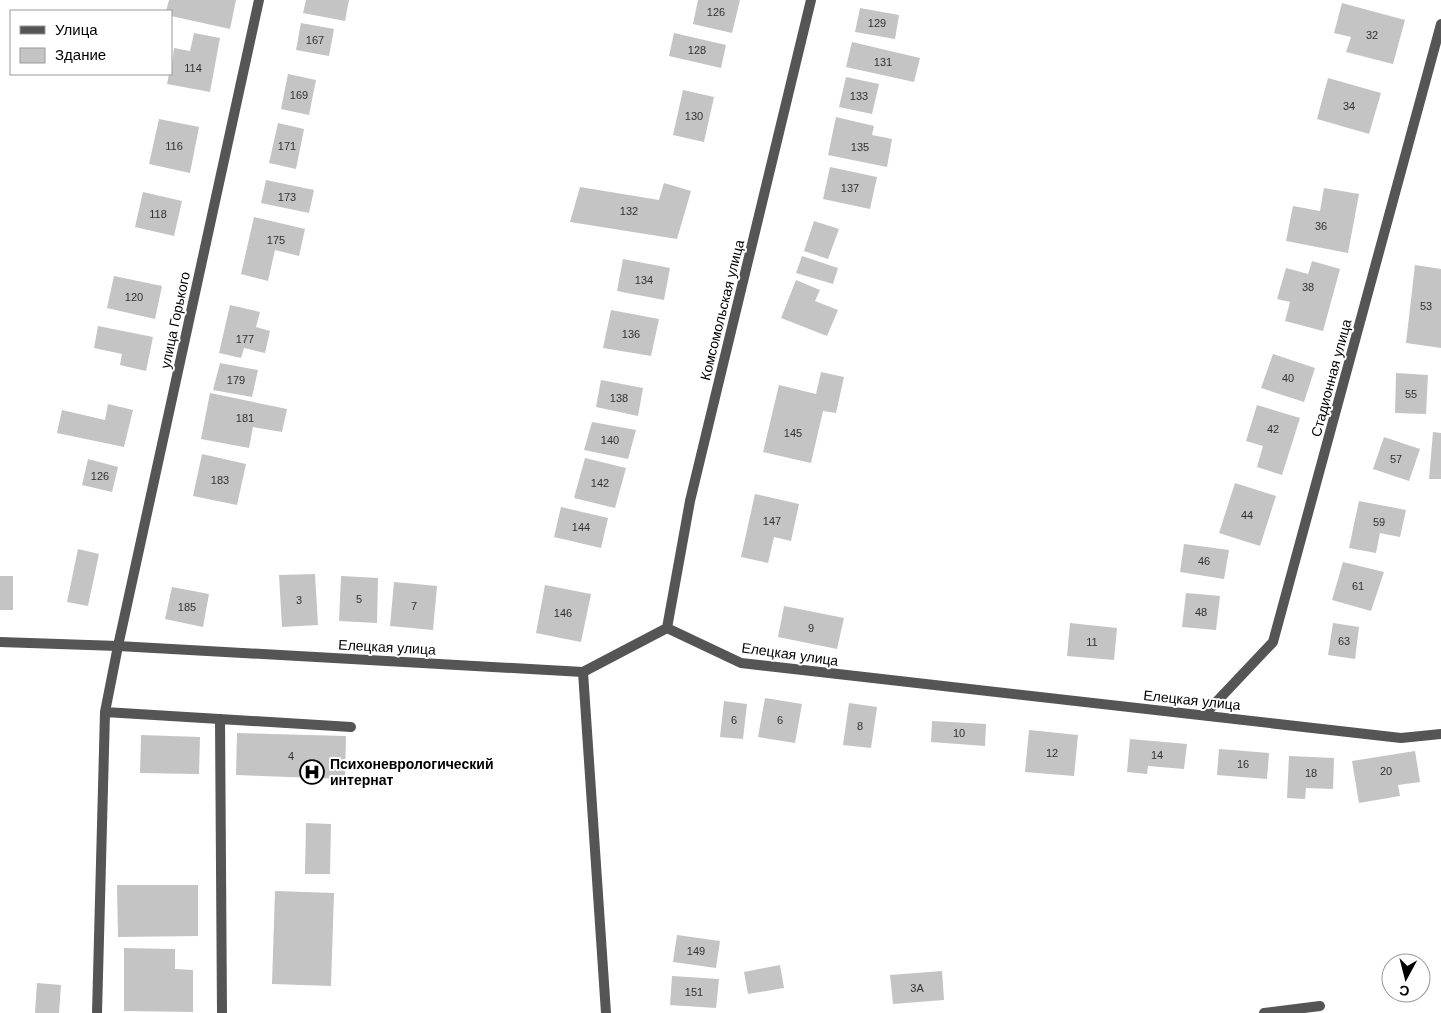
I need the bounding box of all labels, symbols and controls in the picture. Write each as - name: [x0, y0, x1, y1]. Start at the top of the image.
- house number: 126: [707, 6, 725, 18]
- legend: [10, 10, 172, 75]
- house number: 129: [868, 17, 886, 29]
- text: Улица: [55, 21, 98, 38]
- house number: 32: [1366, 29, 1378, 41]
- house number: 167: [306, 34, 324, 46]
- house number: 128: [688, 44, 706, 56]
- text: Здание: [55, 46, 106, 63]
- house number: 131: [874, 56, 892, 68]
- house number: 114: [184, 62, 202, 74]
- house number: 169: [290, 89, 308, 101]
- house number: 133: [850, 90, 868, 102]
- house number: 34: [1343, 100, 1355, 112]
- house number: 130: [685, 110, 703, 122]
- house number: 116: [165, 140, 183, 152]
- house number: 171: [278, 140, 296, 152]
- house number: 135: [851, 141, 869, 153]
- house number: 137: [841, 182, 859, 194]
- house number: 173: [278, 191, 296, 203]
- house number: 132: [620, 205, 638, 217]
- house number: 118: [149, 208, 167, 220]
- house number: 36: [1315, 220, 1327, 232]
- house number: 175: [267, 234, 285, 246]
- street label: Комсомольская улица: [697, 238, 747, 382]
- street label: улица Горького: [157, 270, 193, 370]
- house number: 134: [635, 274, 653, 286]
- house number: 38: [1302, 281, 1314, 293]
- house number: 120: [125, 291, 143, 303]
- house number: 53: [1420, 300, 1432, 312]
- street label: Стадионная улица: [1308, 317, 1354, 439]
- house number: 136: [622, 328, 640, 340]
- house number: 177: [236, 333, 254, 345]
- house number: 40: [1282, 372, 1294, 384]
- house number: 179: [227, 374, 245, 386]
- house number: 55: [1405, 388, 1417, 400]
- house number: 138: [610, 392, 628, 404]
- house number: 181: [236, 412, 254, 424]
- house number: 42: [1267, 423, 1279, 435]
- house number: 145: [784, 427, 802, 439]
- house number: 140: [601, 434, 619, 446]
- house number: 57: [1390, 453, 1402, 465]
- house number: 126: [91, 470, 109, 482]
- house number: 183: [211, 474, 229, 486]
- house number: 142: [591, 477, 609, 489]
- house number: 44: [1241, 509, 1253, 521]
- house number: 147: [763, 515, 781, 527]
- house number: 59: [1373, 516, 1385, 528]
- house number: 144: [572, 521, 590, 533]
- house number: 46: [1198, 555, 1210, 567]
- house number: 61: [1352, 580, 1364, 592]
- house number: 5: [356, 593, 362, 605]
- house number: 3: [296, 594, 302, 606]
- house number: 7: [411, 600, 417, 612]
- house number: 185: [178, 601, 196, 613]
- house number: 48: [1195, 606, 1207, 618]
- house number: 146: [554, 607, 572, 619]
- house number: 9: [808, 622, 814, 634]
- house number: 63: [1338, 635, 1350, 647]
- street label: Елецкая улица: [338, 636, 436, 658]
- house number: 11: [1086, 636, 1098, 648]
- street label: Елецкая улица: [741, 639, 840, 669]
- street label: Елецкая улица: [1143, 687, 1242, 713]
- house number: 6: [731, 714, 737, 726]
- house number: 6: [777, 714, 783, 726]
- house number: 8: [857, 720, 863, 732]
- house number: 10: [953, 727, 965, 739]
- house number: 12: [1046, 747, 1058, 759]
- house number: 14: [1151, 749, 1163, 761]
- house number: 4: [288, 750, 294, 762]
- place label: Психоневрологический интернат: [330, 756, 493, 788]
- house number: 16: [1237, 758, 1249, 770]
- hospital icon: Психоневрологический интернат: [299, 759, 325, 785]
- house number: 20: [1380, 765, 1392, 777]
- house number: 18: [1305, 767, 1317, 779]
- house number: 149: [687, 945, 705, 957]
- north arrow: [1381, 953, 1431, 1003]
- house number: 3А: [910, 982, 924, 994]
- text: С: [1398, 982, 1410, 999]
- house number: 151: [685, 986, 703, 998]

